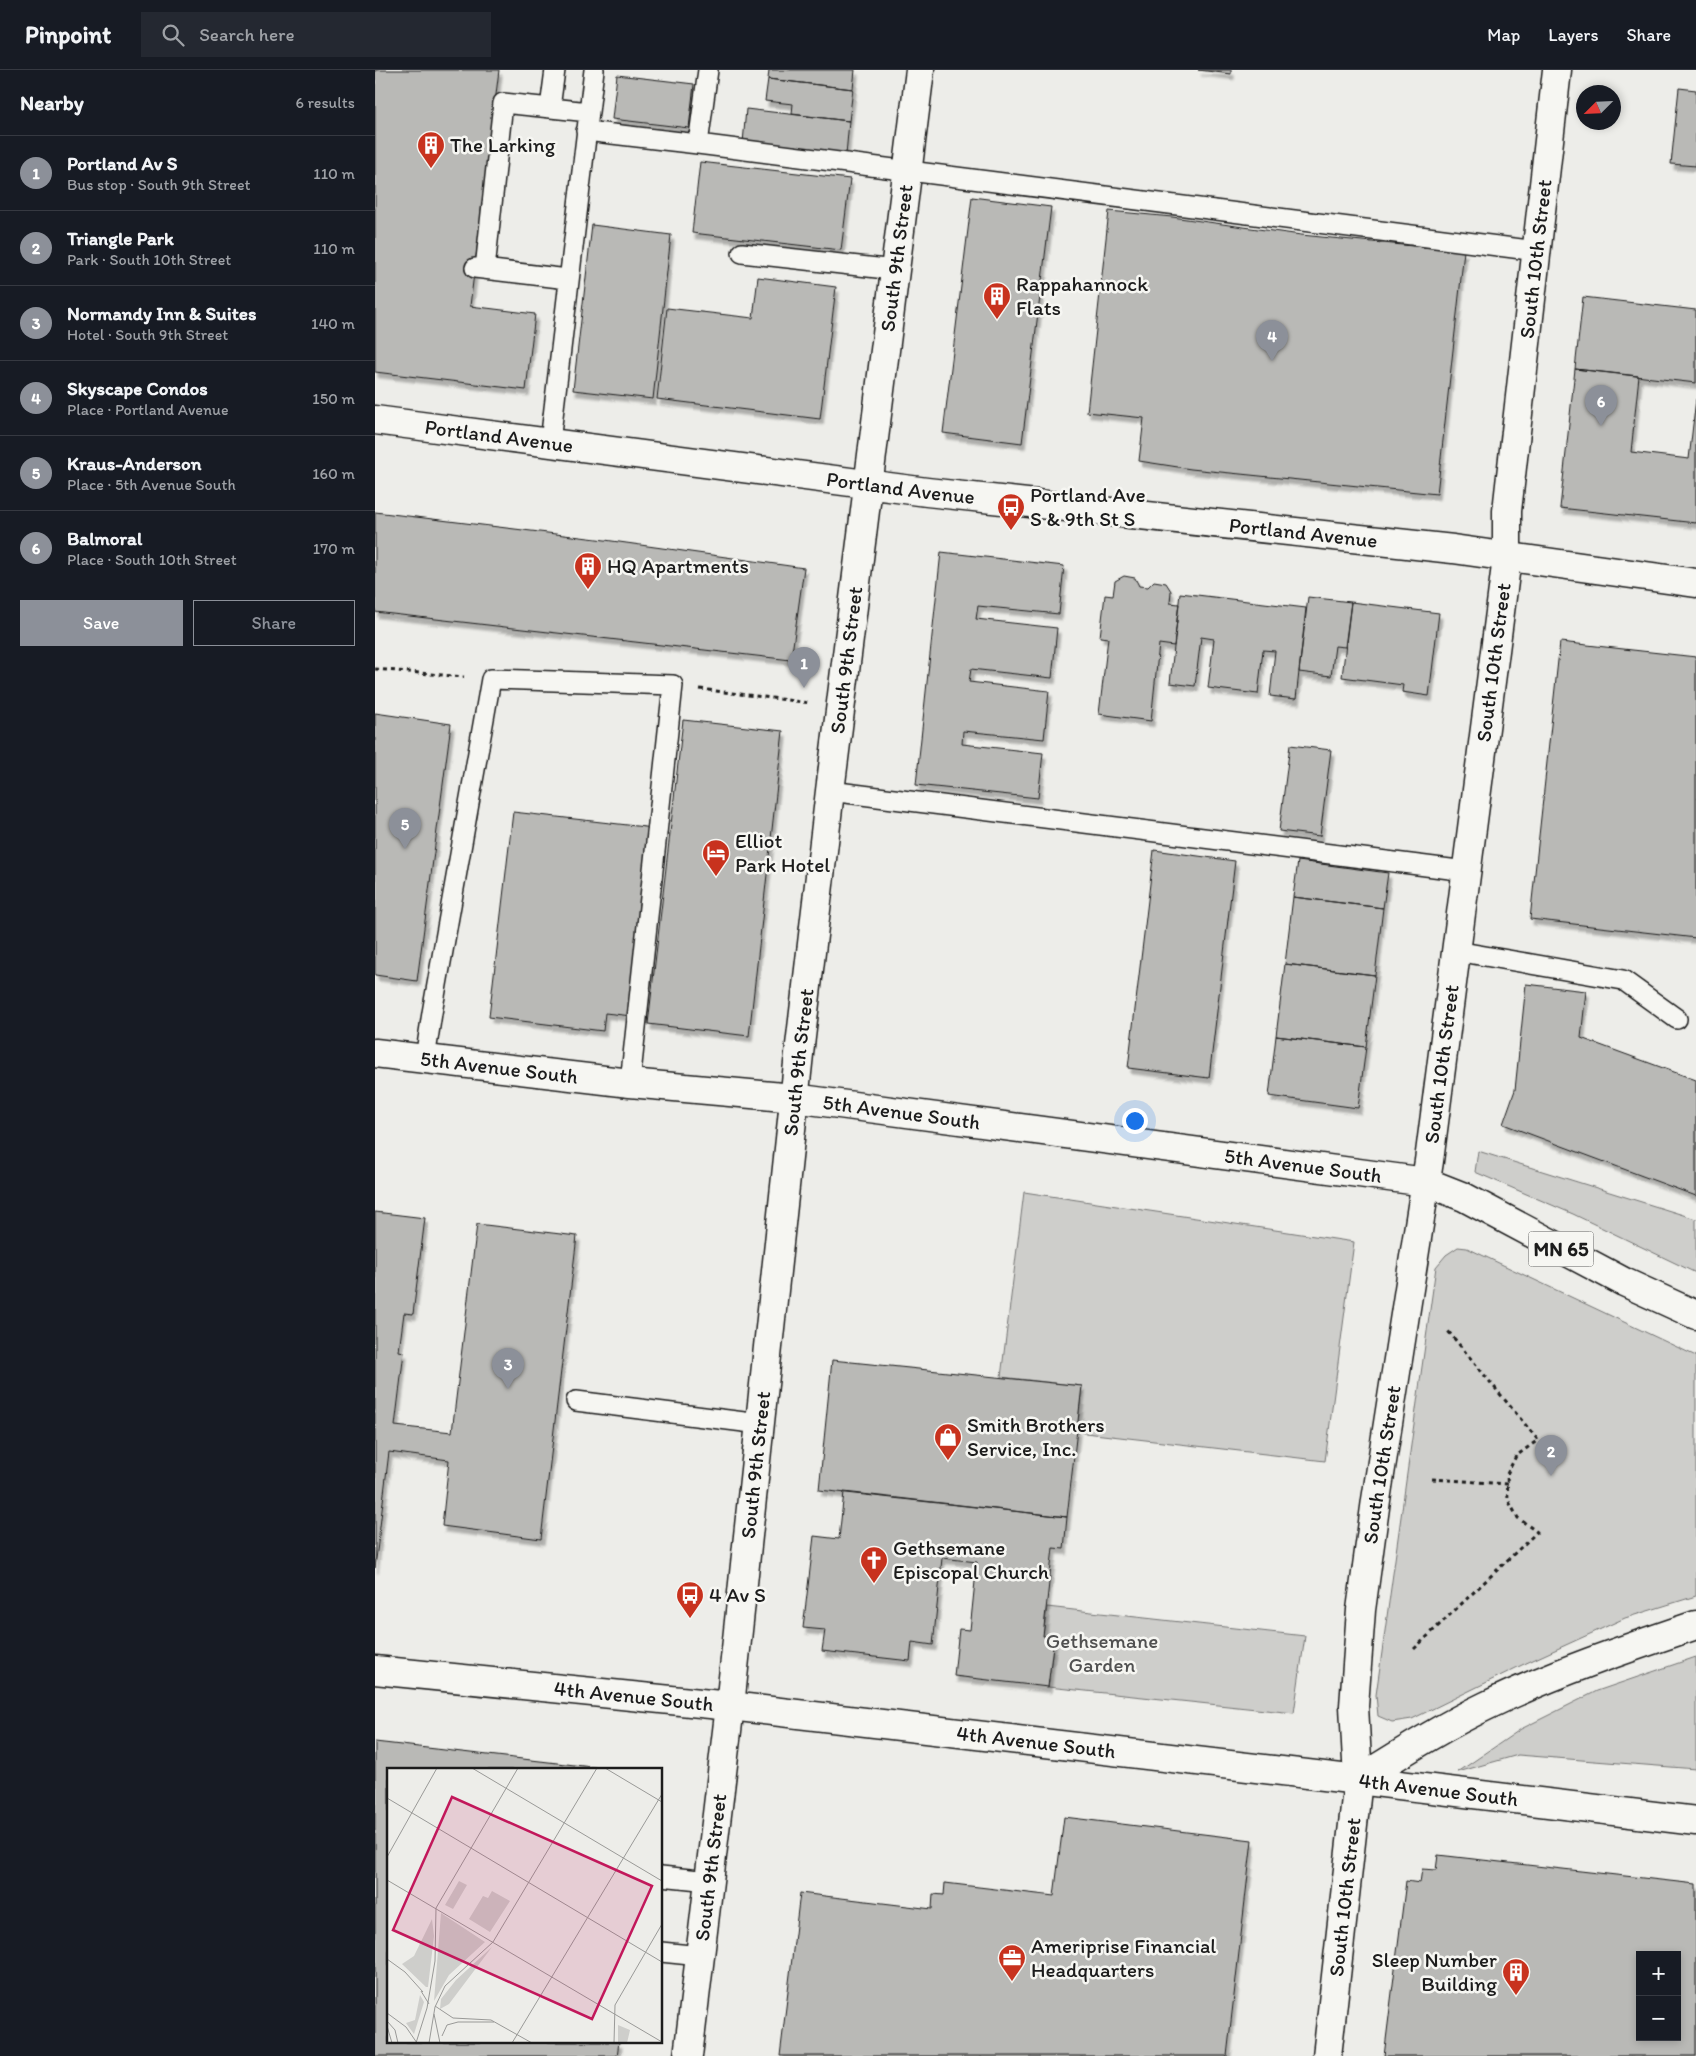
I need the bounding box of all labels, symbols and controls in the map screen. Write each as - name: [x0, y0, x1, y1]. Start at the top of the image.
- search box: [141, 12, 491, 57]
- text: Pinpoint: [25, 20, 111, 49]
- icon: search: [159, 21, 187, 49]
- text: Search here: [199, 23, 294, 46]
- text: Map: [1487, 24, 1520, 46]
- text: Layers: [1548, 24, 1598, 46]
- text: Share: [1626, 24, 1671, 46]
- north arrow: [1576, 85, 1621, 130]
- text: Nearby: [20, 90, 84, 115]
- text: 6 results: [295, 93, 355, 112]
- building icon: The Larking: [416, 130, 446, 169]
- place label: The Larking: [450, 132, 556, 157]
- text: Portland Av S: [67, 152, 177, 175]
- text: 1: [32, 164, 40, 183]
- text: 110 m: [313, 164, 355, 183]
- text: Bus stop · South 9th Street: [67, 175, 251, 194]
- street label: South 10th Street: [1514, 178, 1557, 340]
- street label: South 9th Street: [874, 183, 918, 333]
- text: Triangle Park: [67, 227, 174, 250]
- text: 2: [32, 239, 40, 258]
- text: 110 m: [313, 239, 355, 258]
- text: Park · South 10th Street: [67, 250, 231, 269]
- place label: Rappahannock Flats: [1016, 271, 1148, 320]
- building icon: Rappahannock Flats: [982, 281, 1012, 320]
- text: Normandy Inn & Suites: [67, 302, 256, 325]
- text: 3: [32, 314, 40, 333]
- text: 140 m: [311, 314, 355, 333]
- pin: 4: [1256, 320, 1288, 361]
- text: Hotel · South 9th Street: [67, 325, 228, 344]
- text: Skyscape Condos: [67, 377, 208, 400]
- pin: 6: [1585, 385, 1617, 426]
- text: 4: [31, 389, 41, 408]
- text: 150 m: [312, 389, 355, 408]
- text: Place · Portland Avenue: [67, 400, 229, 419]
- street label: Portland Avenue: [423, 414, 575, 458]
- text: Kraus-Anderson: [67, 452, 202, 475]
- text: 5: [32, 464, 40, 483]
- text: 160 m: [312, 464, 355, 483]
- street label: Portland Avenue: [825, 466, 976, 509]
- text: Place · 5th Avenue South: [67, 475, 236, 494]
- place label: Portland Ave S & 9th St S: [1030, 482, 1146, 531]
- bus stop icon: Portland Ave S & 9th St S: [996, 492, 1026, 531]
- street label: Portland Avenue: [1228, 512, 1379, 553]
- text: Balmoral: [67, 527, 142, 550]
- text: 6: [32, 539, 40, 558]
- text: 170 m: [313, 539, 355, 558]
- text: Place · South 10th Street: [67, 550, 237, 569]
- building icon: HQ Apartments: [573, 551, 603, 590]
- place label: HQ Apartments: [607, 553, 749, 578]
- street label: South 10th Street: [1470, 581, 1516, 743]
- street label: South 9th Street: [824, 585, 867, 735]
- button: Save: [20, 600, 183, 646]
- button: Share: [193, 600, 355, 646]
- pin: 1: [788, 647, 820, 688]
- pin: 5: [389, 808, 421, 849]
- place label: Elliot Park Hotel: [735, 828, 830, 877]
- hotel icon: Elliot Park Hotel: [701, 838, 731, 877]
- street label: South 10th Street: [1418, 983, 1464, 1145]
- street label: South 9th Street: [777, 987, 819, 1137]
- street label: 5th Avenue South: [419, 1045, 580, 1089]
- street label: 5th Avenue South: [821, 1089, 982, 1135]
- your location: [1122, 1108, 1148, 1134]
- street label: 5th Avenue South: [1223, 1142, 1384, 1188]
- road number: MN 65: [1529, 1232, 1593, 1266]
- pin: 3: [492, 1348, 524, 1389]
- street label: South 10th Street: [1357, 1383, 1406, 1545]
- street label: South 9th Street: [735, 1390, 775, 1540]
- place label: Smith Brothers Service, Inc.: [967, 1412, 1105, 1461]
- shop icon: Smith Brothers Service, Inc.: [933, 1422, 963, 1461]
- pin: 2: [1535, 1435, 1567, 1476]
- place label: Gethsemane Episcopal Church: [893, 1535, 1049, 1584]
- church icon: Gethsemane Episcopal Church: [859, 1545, 889, 1584]
- bus stop icon: 4 Av S: [675, 1580, 705, 1619]
- place label: 4 Av S: [709, 1582, 766, 1607]
- park label: Gethsemane Garden: [1046, 1628, 1158, 1677]
- street label: 4th Avenue South: [553, 1675, 715, 1716]
- street label: 4th Avenue South: [955, 1720, 1117, 1763]
- street label: 4th Avenue South: [1357, 1767, 1520, 1811]
- inset map: [387, 1768, 663, 2044]
- street label: South 9th Street: [689, 1792, 731, 1942]
- street label: South 10th Street: [1323, 1816, 1366, 1978]
- place label: Ameriprise Financial Headquarters: [1031, 1933, 1216, 1982]
- office icon: Ameriprise Financial Headquarters: [997, 1943, 1027, 1982]
- place label: Sleep Number Building: [1372, 1947, 1497, 1996]
- map controls: [1636, 1951, 1681, 2041]
- button: +: [1636, 1951, 1681, 1996]
- building icon: Sleep Number Building: [1501, 1957, 1531, 1996]
- button: −: [1636, 1996, 1681, 2041]

